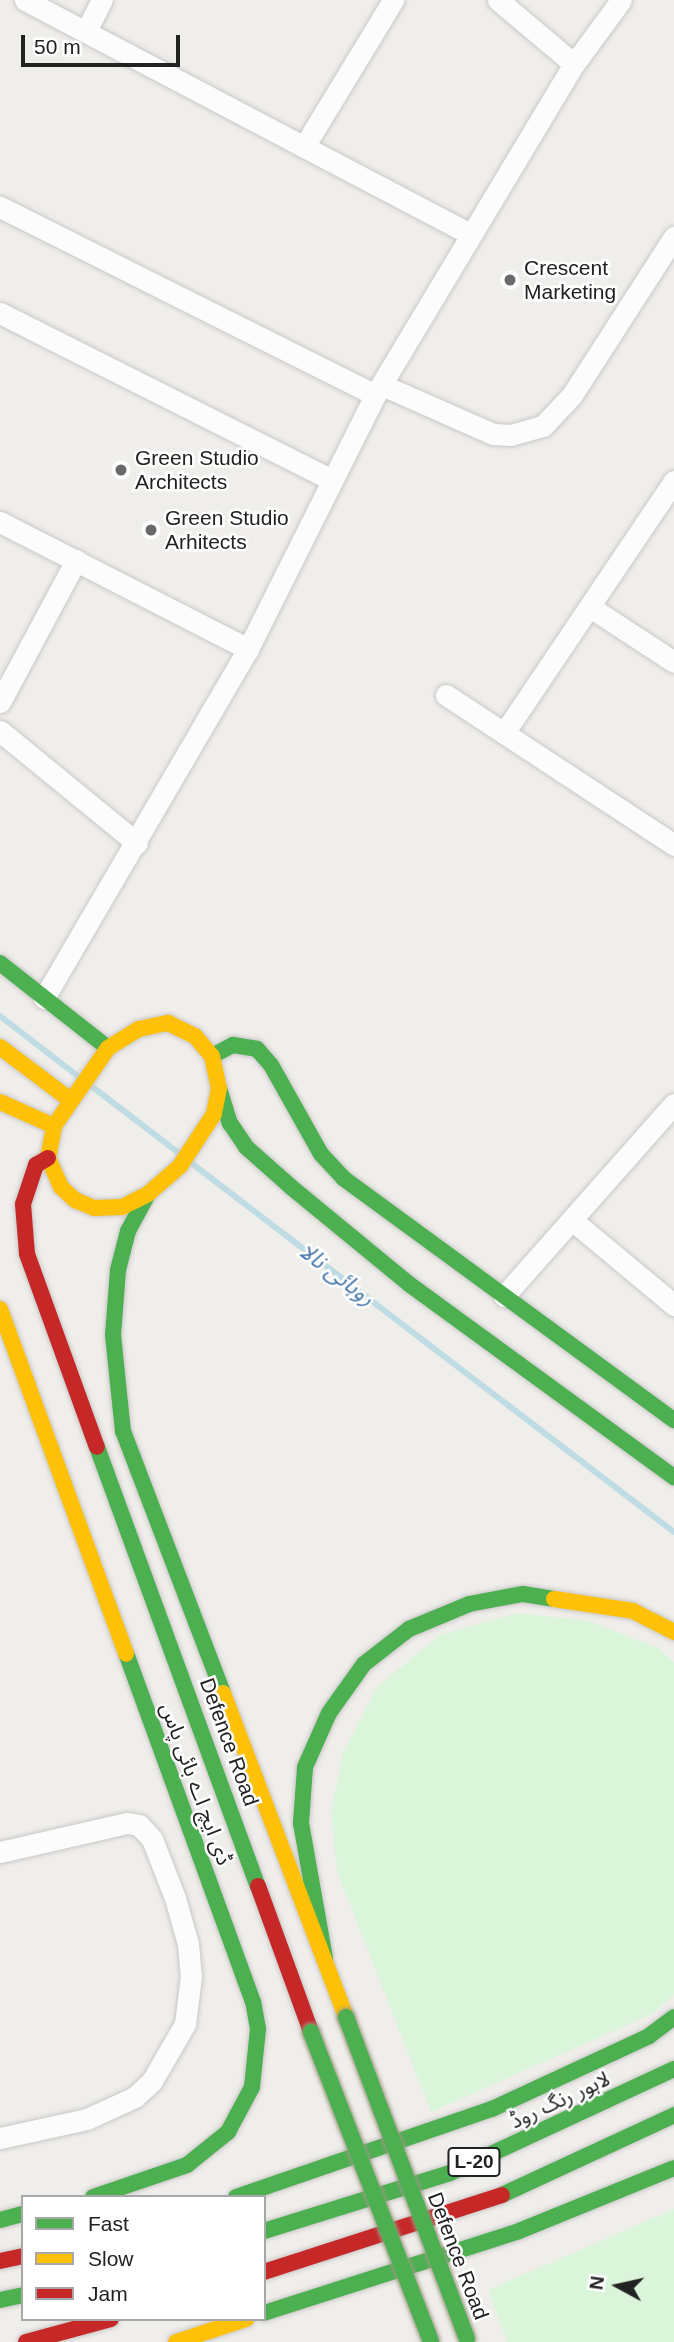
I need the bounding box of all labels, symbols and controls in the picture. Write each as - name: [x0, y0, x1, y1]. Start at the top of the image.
- scale bar: [24, 21, 184, 65]
- text: 50 m: [34, 35, 81, 58]
- place label: Crescent Marketing: [524, 255, 616, 305]
- marker: Crescent Marketing: [502, 272, 518, 288]
- place label: Green Studio Architects: [135, 445, 259, 495]
- marker: Green Studio Architects: [113, 462, 129, 478]
- place label: Green Studio Arhitects: [165, 505, 289, 555]
- marker: Green Studio Arhitects: [143, 522, 159, 538]
- water label: روہائی نالا: [294, 1237, 380, 1311]
- street label: Defence Road: [194, 1675, 264, 1809]
- street label: ڈی ایچ اے بائی پاس: [155, 1699, 237, 1869]
- street label: لاہور رنگ روڈ: [506, 2066, 614, 2134]
- road number: L-20: [446, 2146, 502, 2178]
- street label: Defence Road: [422, 2189, 494, 2323]
- legend: [21, 2195, 266, 2321]
- text: Fast: [88, 2212, 129, 2235]
- text: Slow: [88, 2247, 134, 2270]
- north arrow: [583, 2251, 653, 2321]
- text: N: [585, 2275, 608, 2291]
- text: Jam: [88, 2282, 128, 2305]

